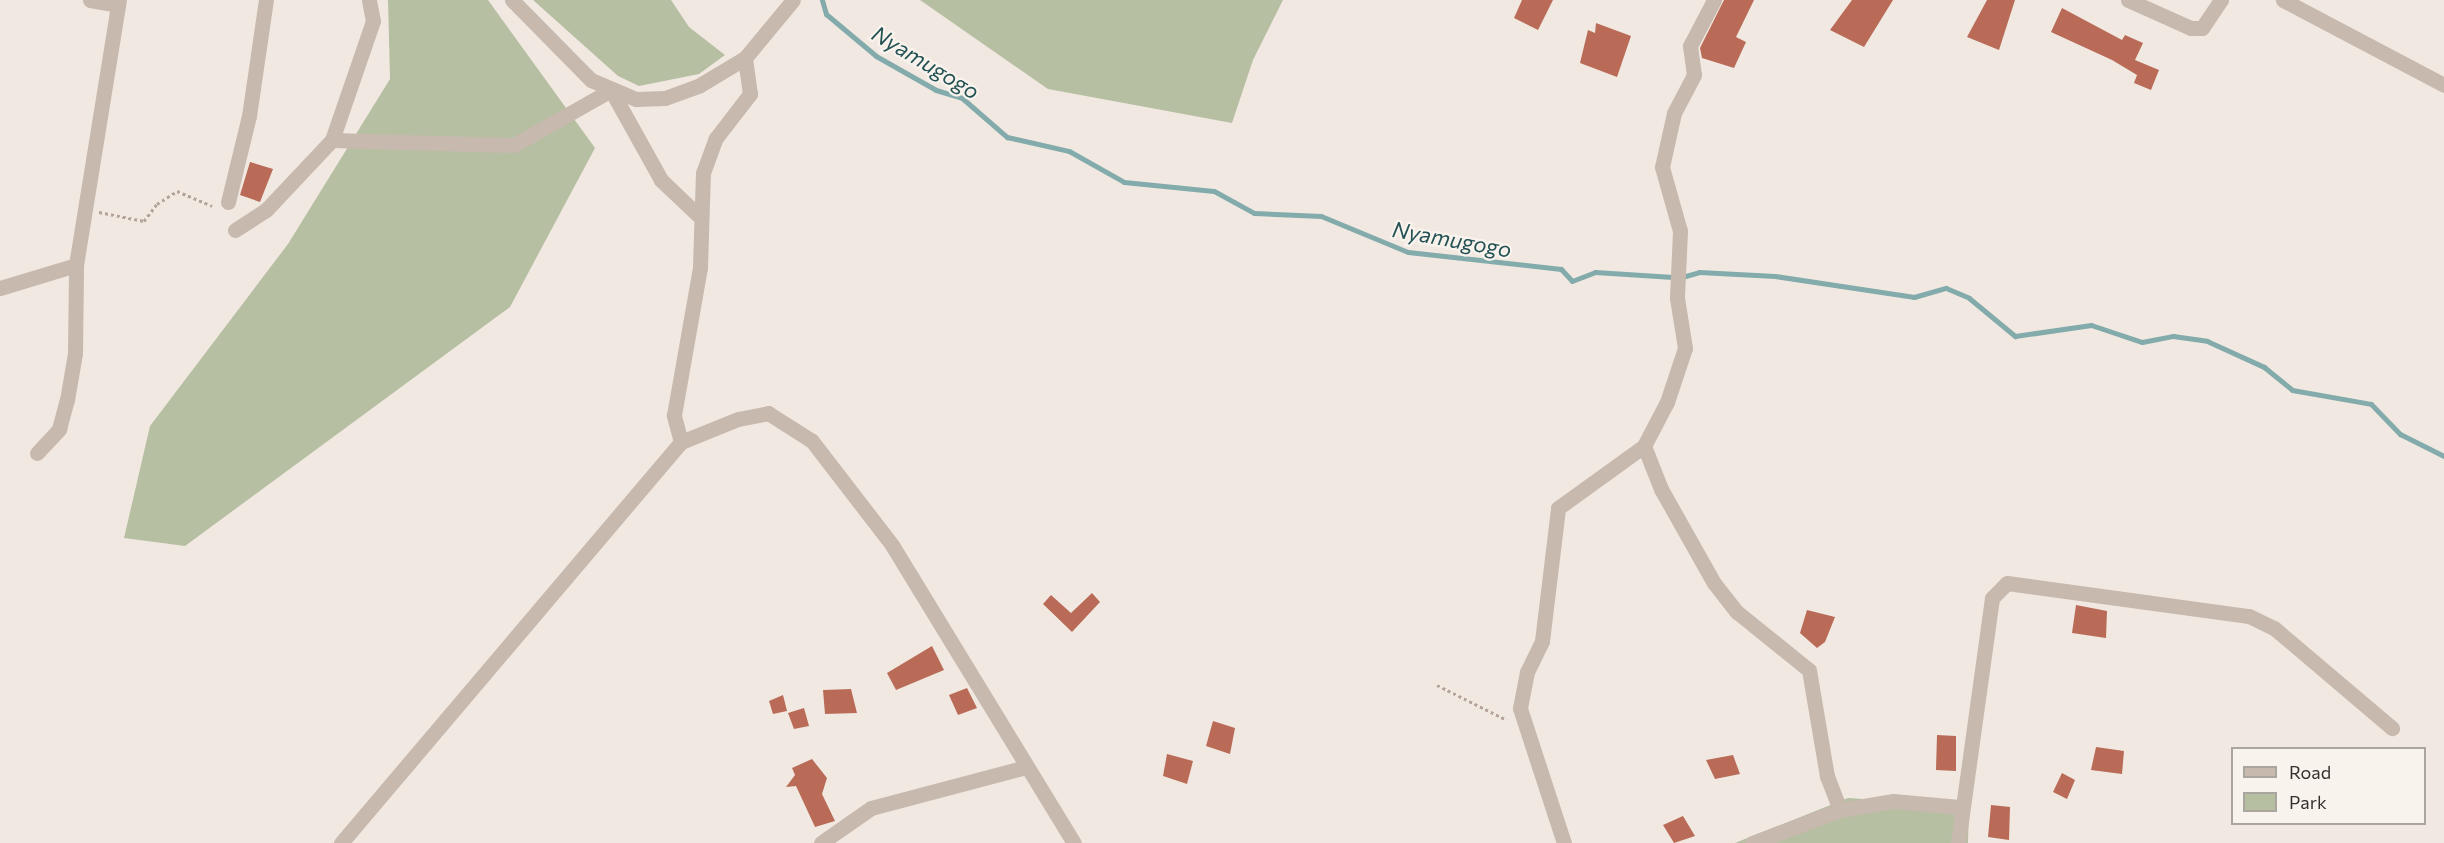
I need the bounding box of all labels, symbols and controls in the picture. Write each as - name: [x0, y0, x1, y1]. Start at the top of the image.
- water label: Nyamugogo: [868, 20, 984, 104]
- water label: Nyamugogo: [1390, 216, 1514, 262]
- legend: [2231, 747, 2426, 825]
- text: Road: [2289, 761, 2331, 783]
- text: Park: [2289, 791, 2327, 813]

